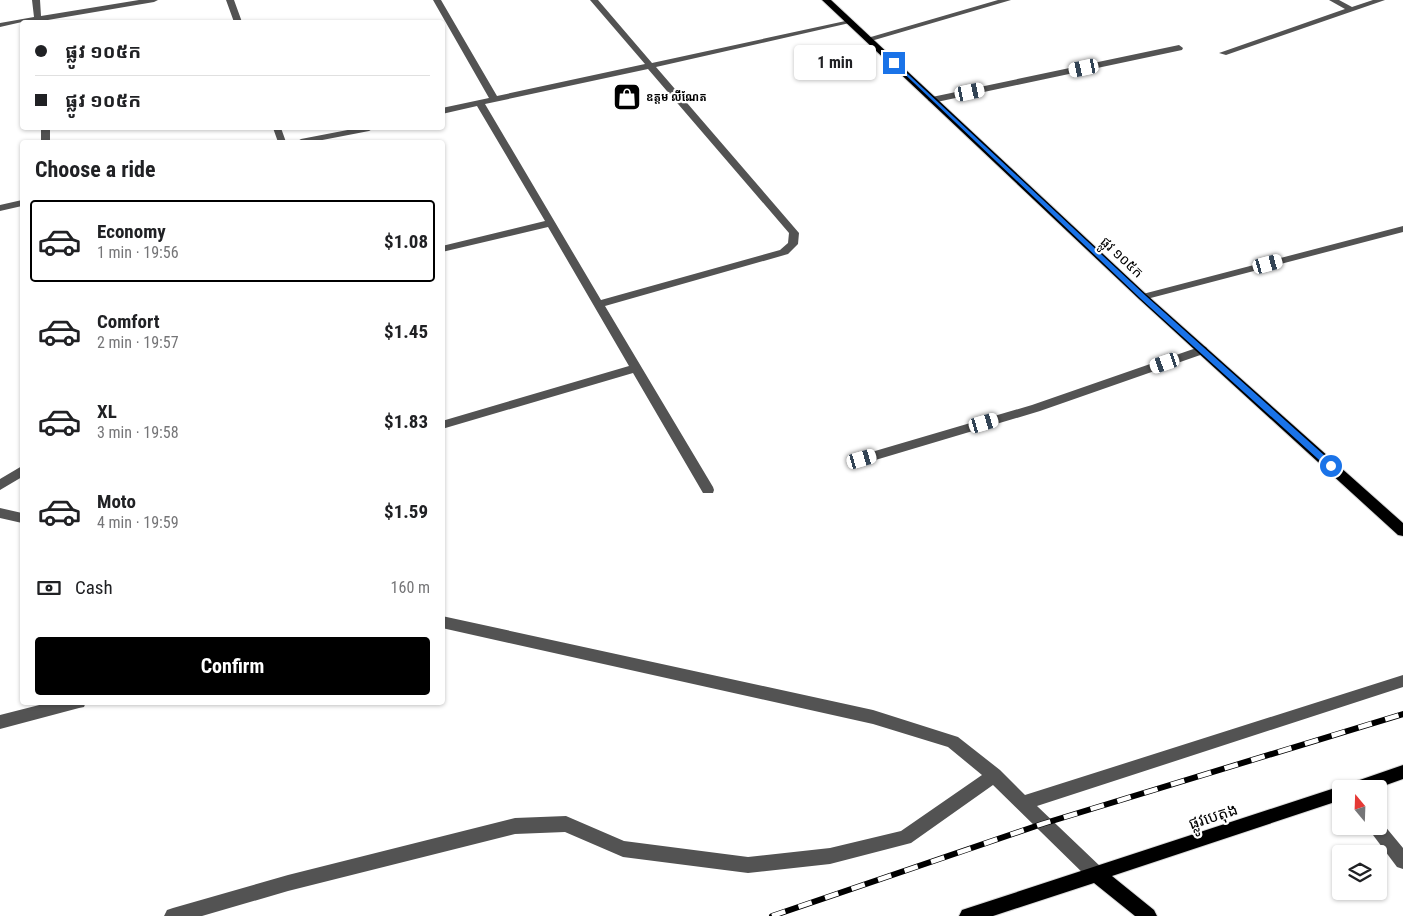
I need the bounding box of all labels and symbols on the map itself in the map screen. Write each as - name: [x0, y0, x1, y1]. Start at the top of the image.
- callout: 1 min: [794, 46, 876, 80]
- route end: [883, 52, 905, 74]
- car: [1067, 58, 1100, 78]
- shop icon: ឧត្តម លីណែត: [612, 82, 642, 112]
- car: [953, 82, 986, 102]
- place label: ឧត្តម លីណែត: [646, 89, 707, 104]
- street label: ផ្លូវ ១០៥ក: [1095, 233, 1147, 284]
- car: [1251, 253, 1284, 275]
- car: [1148, 351, 1181, 375]
- car: [967, 412, 1000, 434]
- car: [845, 448, 878, 470]
- route start: [1320, 455, 1342, 477]
- north arrow: [1332, 780, 1388, 835]
- street label: ផ្លូវបេតុង: [1186, 800, 1242, 838]

